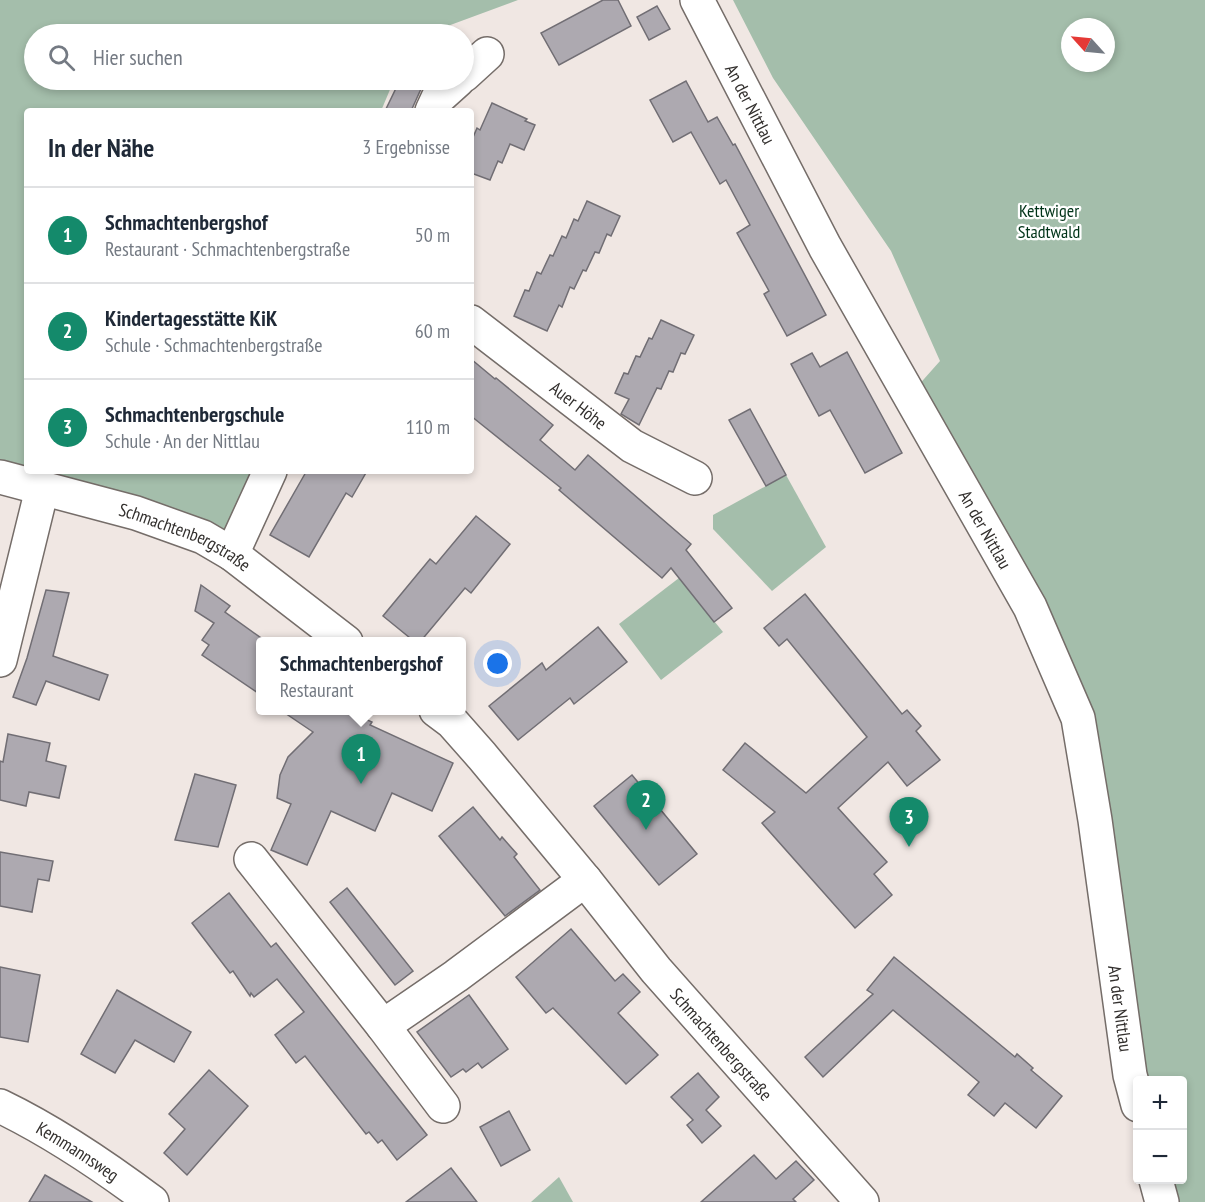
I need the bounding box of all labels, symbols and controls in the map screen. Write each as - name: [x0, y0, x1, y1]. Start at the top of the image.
- north arrow: [1061, 18, 1115, 72]
- search box: [24, 24, 474, 90]
- icon: search: [45, 41, 78, 74]
- text: Hier suchen: [93, 43, 183, 71]
- street label: An der Nittlau: [721, 60, 781, 148]
- text: In der Nähe: [48, 131, 154, 164]
- text: 3 Ergebnisse: [362, 134, 450, 160]
- park label: Kettwiger Stadtwald: [1018, 199, 1080, 243]
- text: Schmachtenbergshof: [105, 208, 268, 236]
- text: 1: [63, 222, 72, 248]
- text: 50 m: [415, 222, 450, 248]
- text: Restaurant · Schmachtenbergstraße: [105, 236, 350, 262]
- text: Kindertagesstätte KiK: [105, 304, 277, 332]
- text: 2: [63, 318, 72, 344]
- text: 60 m: [415, 318, 450, 344]
- text: Schule · Schmachtenbergstraße: [105, 332, 322, 358]
- street label: Auer Höhe: [546, 376, 612, 434]
- text: Schmachtenbergschule: [105, 400, 284, 428]
- text: 3: [63, 414, 72, 440]
- text: 110 m: [406, 414, 450, 440]
- text: Schule · An der Nittlau: [105, 428, 260, 454]
- street label: An der Nittlau: [954, 486, 1017, 573]
- street label: Schmachtenbergstraße: [117, 498, 256, 576]
- popup: [256, 637, 466, 715]
- text: Schmachtenbergshof: [280, 649, 442, 677]
- your location: [483, 649, 512, 678]
- text: Restaurant: [280, 677, 354, 703]
- pin: 1: [342, 734, 380, 784]
- pin: 2: [626, 780, 666, 830]
- pin: 3: [890, 798, 928, 847]
- street label: An der Nittlau: [1104, 964, 1138, 1053]
- street label: Schmachtenbergstraße: [666, 983, 778, 1105]
- map controls: [1133, 1076, 1187, 1184]
- button: +: [1133, 1076, 1187, 1130]
- street label: Kemmannsweg: [33, 1116, 124, 1186]
- button: −: [1133, 1130, 1187, 1184]

